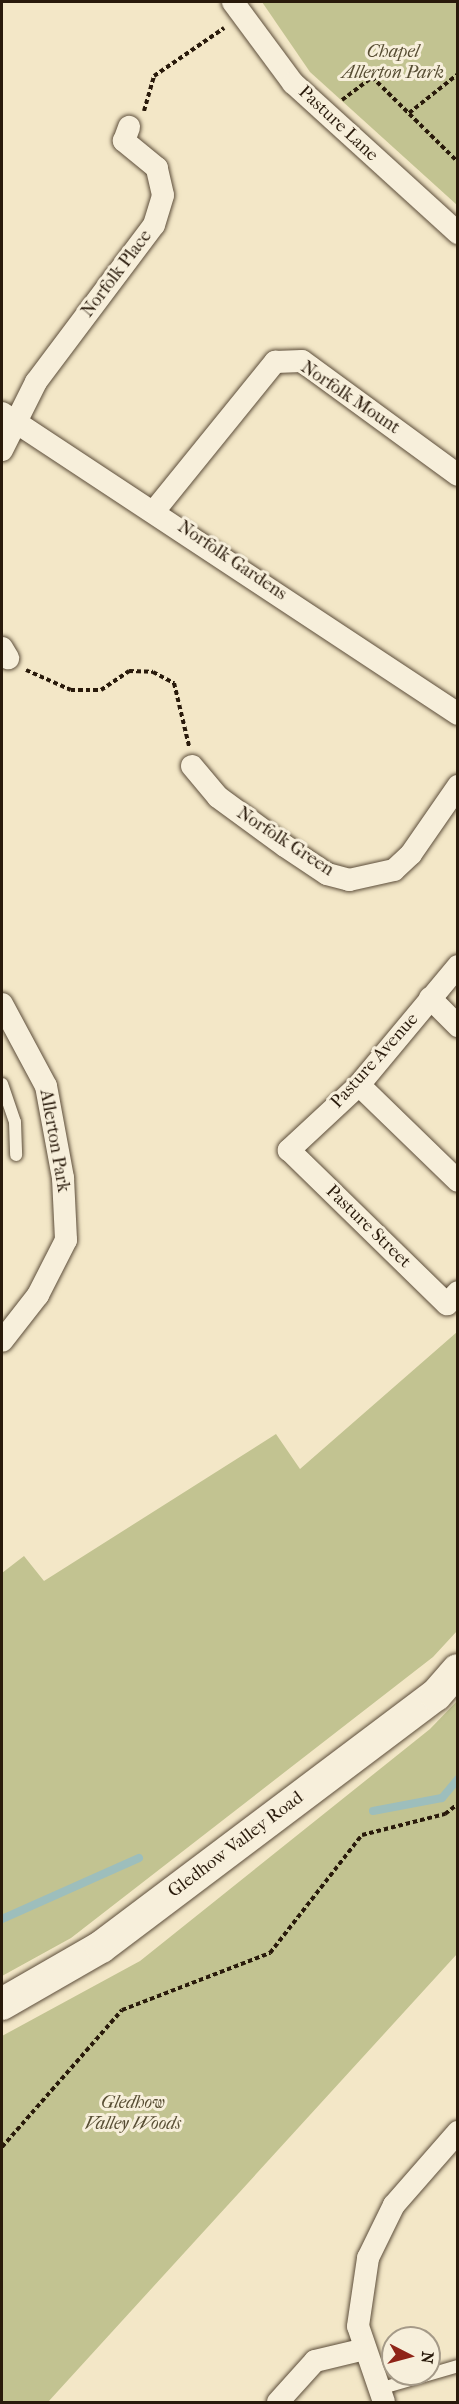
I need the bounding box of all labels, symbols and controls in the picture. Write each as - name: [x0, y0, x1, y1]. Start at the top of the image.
- park label: Chapel Allerton Park: [342, 42, 444, 84]
- street label: Pasture Lane: [294, 82, 382, 166]
- street label: Norfolk Place: [77, 226, 157, 322]
- street label: Norfolk Mount: [296, 357, 404, 439]
- street label: Norfolk Gardens: [173, 517, 291, 605]
- street label: Norfolk Green: [232, 803, 338, 881]
- street label: Pasture Avenue: [327, 1009, 423, 1113]
- street label: Allerton Park: [34, 1088, 74, 1194]
- street label: Pasture Street: [321, 1181, 415, 1273]
- street label: Gledhow Valley Road: [164, 1787, 308, 1903]
- park label: Gledhow Valley Woods: [85, 2093, 181, 2136]
- north arrow: [381, 2326, 441, 2386]
- text: N: [417, 2351, 437, 2365]

